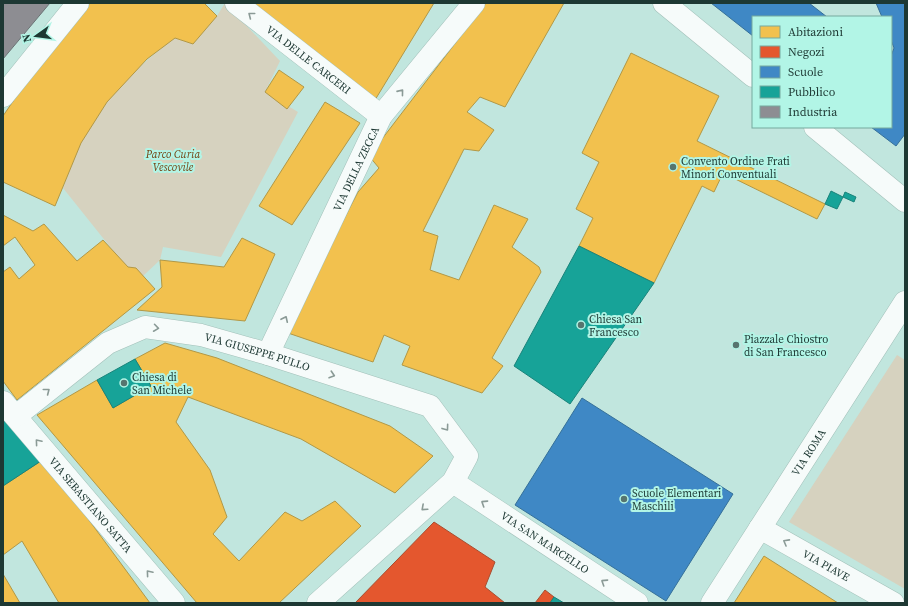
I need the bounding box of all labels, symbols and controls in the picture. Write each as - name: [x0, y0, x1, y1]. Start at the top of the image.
- one-way arrow: [249, 12, 256, 19]
- north arrow: [16, 16, 56, 56]
- legend: [752, 16, 892, 128]
- street label: VIA DELLE CARCERI: [263, 22, 354, 98]
- text: Abitazioni: [788, 24, 843, 40]
- text: N: [19, 33, 35, 44]
- text: Negozi: [788, 44, 825, 60]
- text: Scuole: [788, 64, 823, 80]
- text: Pubblico: [788, 84, 836, 100]
- one-way arrow: [397, 89, 404, 96]
- text: Industria: [788, 104, 838, 120]
- street label: VIA DELLA ZECCA: [330, 124, 383, 214]
- park label: Parco Curia Vescovile: [145, 147, 200, 175]
- place label: Convento Ordine Frati Minori Conventuali: [681, 154, 790, 182]
- marker: Convento Ordine Frati Minori Conventuali: [668, 162, 678, 172]
- place label: Chiesa San Francesco: [589, 312, 643, 340]
- one-way arrow: [280, 316, 288, 323]
- marker: Chiesa San Francesco: [576, 320, 586, 330]
- one-way arrow: [153, 323, 159, 332]
- street label: VIA GIUSEPPE PULLO: [203, 329, 312, 375]
- place label: Piazzale Chiostro di San Francesco: [744, 332, 828, 360]
- marker: Piazzale Chiostro di San Francesco: [731, 340, 741, 350]
- place label: Chiesa di San Michele: [132, 370, 192, 398]
- one-way arrow: [328, 370, 335, 378]
- marker: Chiesa di San Michele: [119, 378, 129, 388]
- one-way arrow: [42, 389, 49, 396]
- one-way arrow: [441, 423, 448, 430]
- street label: VIA ROMA: [788, 426, 830, 479]
- one-way arrow: [35, 439, 42, 446]
- street label: VIA SEBASTIANO SATTA: [45, 454, 136, 557]
- place label: Scuole Elementari Maschili: [632, 486, 721, 514]
- marker: Scuole Elementari Maschili: [619, 494, 629, 504]
- one-way arrow: [481, 500, 488, 508]
- one-way arrow: [421, 504, 428, 511]
- street label: VIA SAN MARCELLO: [498, 508, 592, 578]
- one-way arrow: [783, 540, 790, 547]
- street label: VIA PIAVE: [800, 546, 853, 585]
- one-way arrow: [146, 571, 153, 578]
- one-way arrow: [601, 579, 608, 586]

